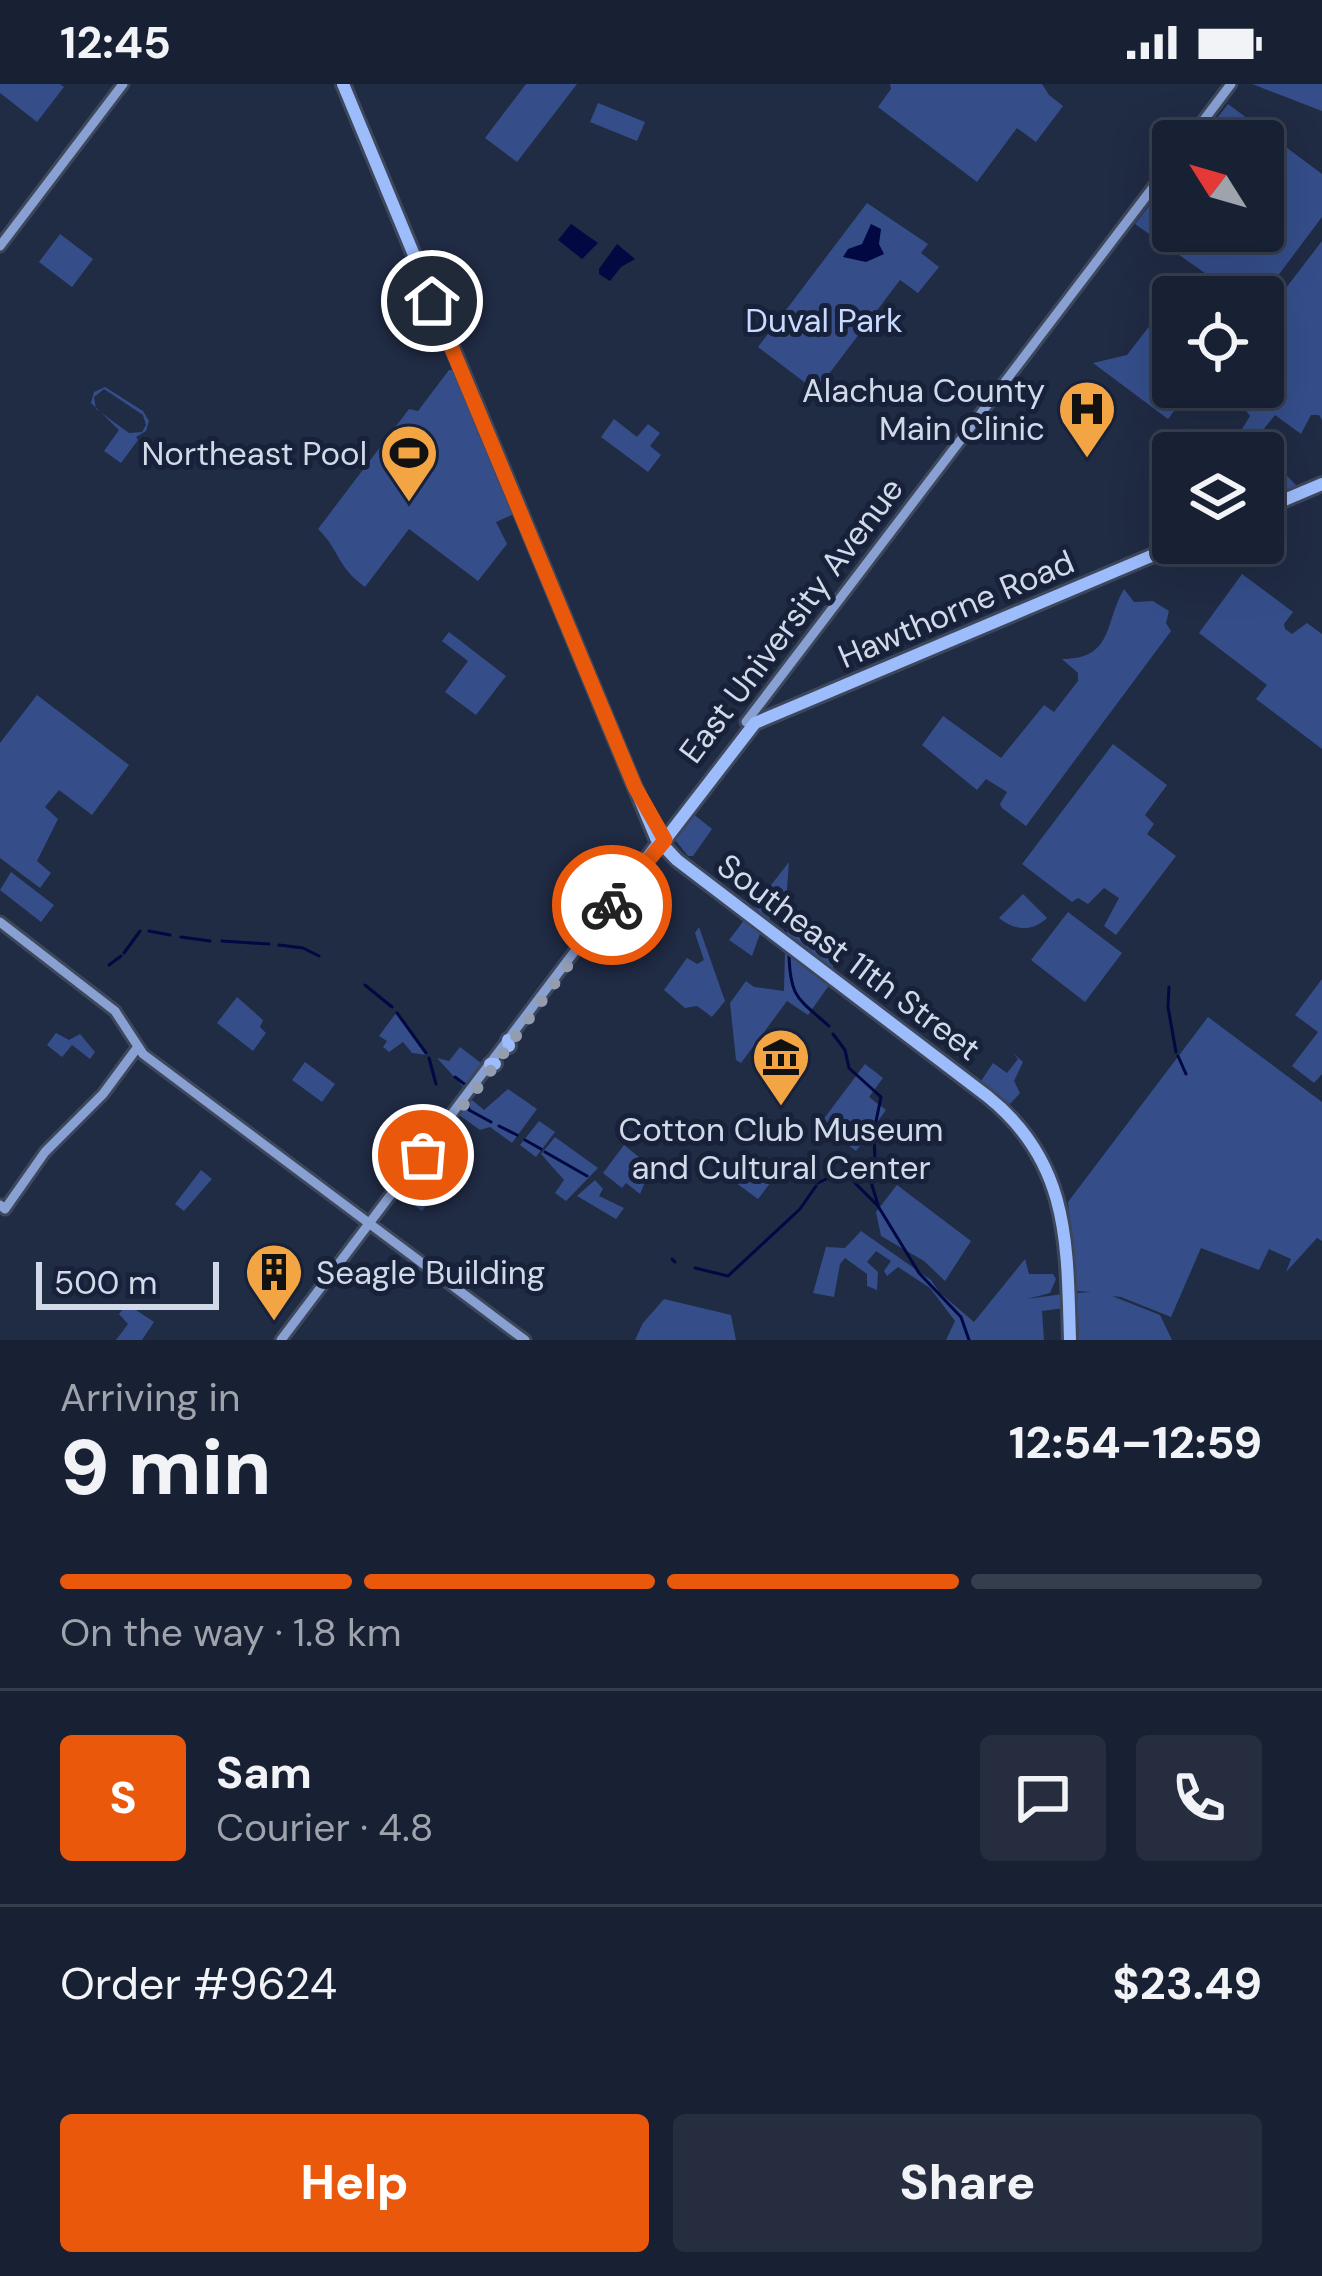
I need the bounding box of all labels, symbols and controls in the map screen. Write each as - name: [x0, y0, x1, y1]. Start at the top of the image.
- text: 12:45: [60, 13, 171, 72]
- north arrow: [1152, 120, 1284, 252]
- map controls: [1152, 120, 1284, 564]
- pin: [381, 250, 483, 352]
- icon: home: [399, 268, 465, 334]
- button: locate: [1152, 276, 1284, 408]
- park label: Duval Park: [745, 299, 903, 342]
- place label: Alachua County Main Clinic: [802, 369, 1045, 450]
- hospital icon: Alachua County Main Clinic: [1056, 378, 1118, 460]
- sports icon: Northeast Pool: [378, 422, 440, 504]
- place label: Northeast Pool: [142, 432, 367, 475]
- button: layers: [1152, 432, 1284, 564]
- street label: East University Avenue: [669, 469, 913, 771]
- street label: Hawthorne Road: [831, 540, 1081, 678]
- street label: Southeast 11th Street: [709, 844, 989, 1070]
- courier: [552, 845, 672, 965]
- icon: bike: [579, 872, 645, 938]
- museum icon: Cotton Club Museum and Cultural Center: [750, 1026, 812, 1108]
- pin: [372, 1104, 474, 1206]
- place label: Cotton Club Museum and Cultural Center: [619, 1108, 943, 1189]
- icon: bag: [390, 1122, 456, 1188]
- building icon: Seagle Building: [243, 1241, 305, 1323]
- place label: Seagle Building: [316, 1251, 545, 1294]
- scale bar: [36, 1256, 219, 1309]
- text: 500 m: [54, 1261, 157, 1304]
- text: Arriving in: [60, 1372, 240, 1423]
- text: 12:54–12:59: [1009, 1413, 1262, 1472]
- text: 9 min: [60, 1417, 271, 1518]
- text: On the way · 1.8 km: [60, 1607, 401, 1658]
- button: chat: [980, 1735, 1106, 1861]
- button: phone: [1136, 1735, 1262, 1861]
- text: Sam: [216, 1743, 312, 1802]
- text: S: [109, 1768, 137, 1827]
- text: Courier · 4.8: [216, 1802, 433, 1853]
- text: Order #9624: [60, 1954, 337, 2013]
- text: $23.49: [1113, 1954, 1262, 2013]
- button: Help: [60, 2114, 649, 2252]
- button: Share: [673, 2114, 1262, 2252]

